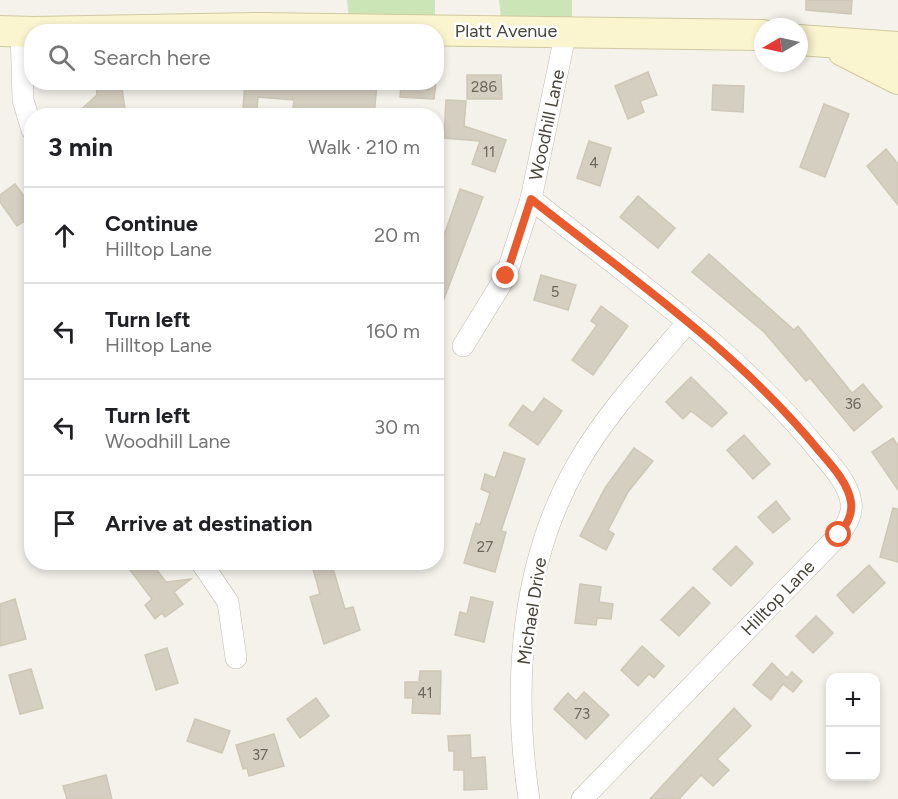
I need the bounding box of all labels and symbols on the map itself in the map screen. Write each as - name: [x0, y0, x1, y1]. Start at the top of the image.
- north arrow: [754, 18, 808, 72]
- street label: Platt Avenue: [455, 20, 557, 42]
- street label: Woodhill Lane: [524, 67, 570, 183]
- house number: 286: [471, 78, 498, 96]
- house number: 11: [483, 143, 495, 161]
- house number: 4: [589, 154, 599, 172]
- route end: [492, 262, 518, 288]
- house number: 5: [551, 283, 559, 301]
- house number: 36: [845, 395, 862, 413]
- route start: [825, 521, 851, 547]
- house number: 27: [477, 538, 493, 556]
- street label: Michael Drive: [513, 556, 551, 666]
- street label: Hilltop Lane: [737, 556, 819, 640]
- house number: 41: [417, 684, 433, 702]
- house number: 73: [574, 705, 590, 723]
- house number: 37: [252, 746, 268, 764]

